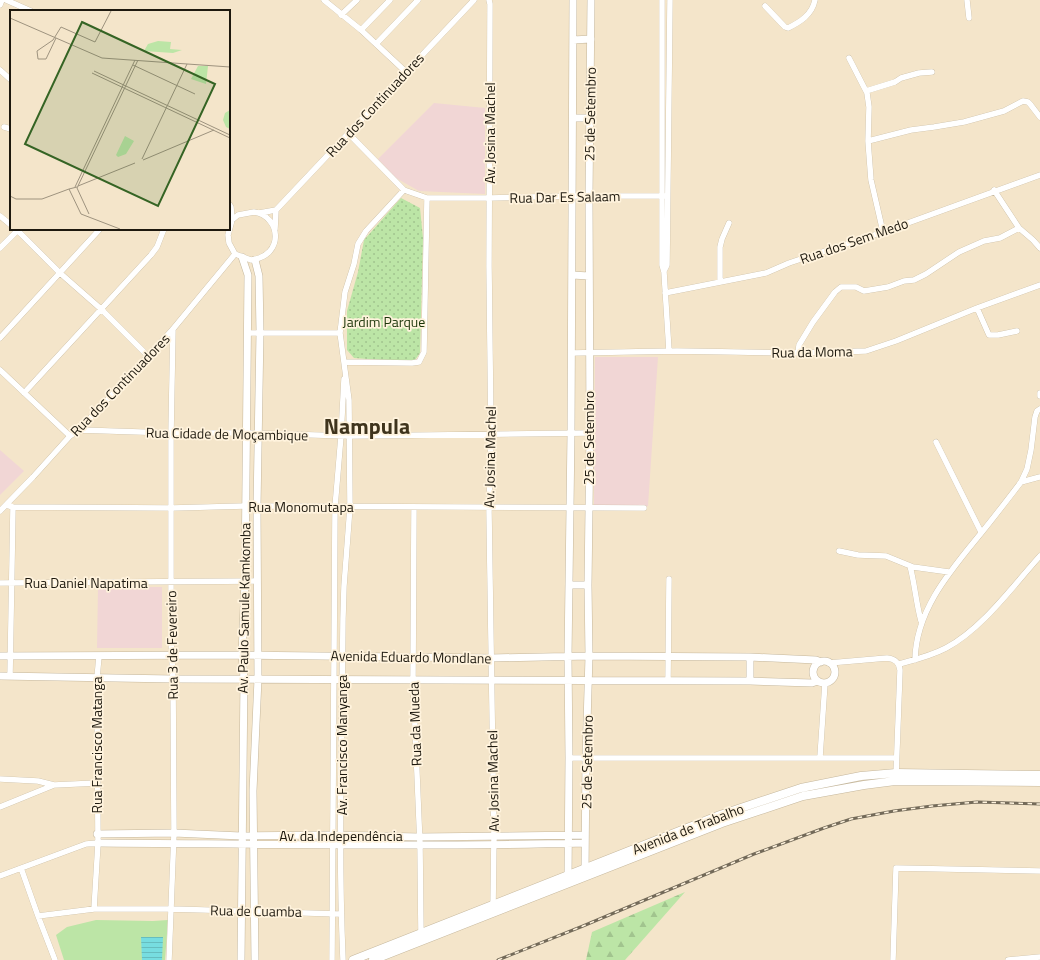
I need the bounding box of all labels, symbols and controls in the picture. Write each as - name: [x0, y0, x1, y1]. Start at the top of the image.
- inset map: [10, 10, 230, 230]
- street label: Rua dos Continuadores: [321, 48, 429, 162]
- street label: 25 de Setembro: [578, 67, 601, 161]
- street label: Av. Josina Machel: [479, 82, 500, 184]
- street label: Rua Dar Es Salaam: [509, 185, 621, 208]
- street label: Rua dos Sem Medo: [797, 212, 911, 269]
- park label: Jardim Parque: [343, 311, 425, 332]
- street label: Rua dos Continuadores: [65, 328, 174, 441]
- street label: Rua da Moma: [771, 340, 853, 363]
- street label: 25 de Setembro: [578, 391, 599, 485]
- street label: Av. Josina Machel: [478, 406, 501, 508]
- district label: Nampula: [324, 409, 410, 443]
- street label: Rua Cidade de Moçambique: [146, 422, 308, 445]
- street label: Rua Monomutapa: [248, 496, 354, 517]
- street label: Av. Paulo Samule Kamkomba: [232, 523, 255, 693]
- street label: Rua Daniel Napatima: [24, 572, 148, 593]
- street label: Rua 3 de Fevereiro: [160, 590, 183, 700]
- street label: Avenida Eduardo Mondlane: [330, 645, 492, 668]
- street label: Av. Francisco Manyanga: [331, 675, 352, 815]
- street label: Rua Francisco Matanga: [86, 676, 107, 814]
- street label: Rua da Mueda: [403, 682, 426, 767]
- street label: 25 de Setembro: [575, 715, 598, 809]
- street label: Av. Josina Machel: [481, 730, 504, 832]
- street label: Avenida de Trabalho: [629, 798, 747, 859]
- street label: Av. da Independência: [279, 825, 403, 846]
- street label: Rua de Cuamba: [210, 899, 302, 922]

